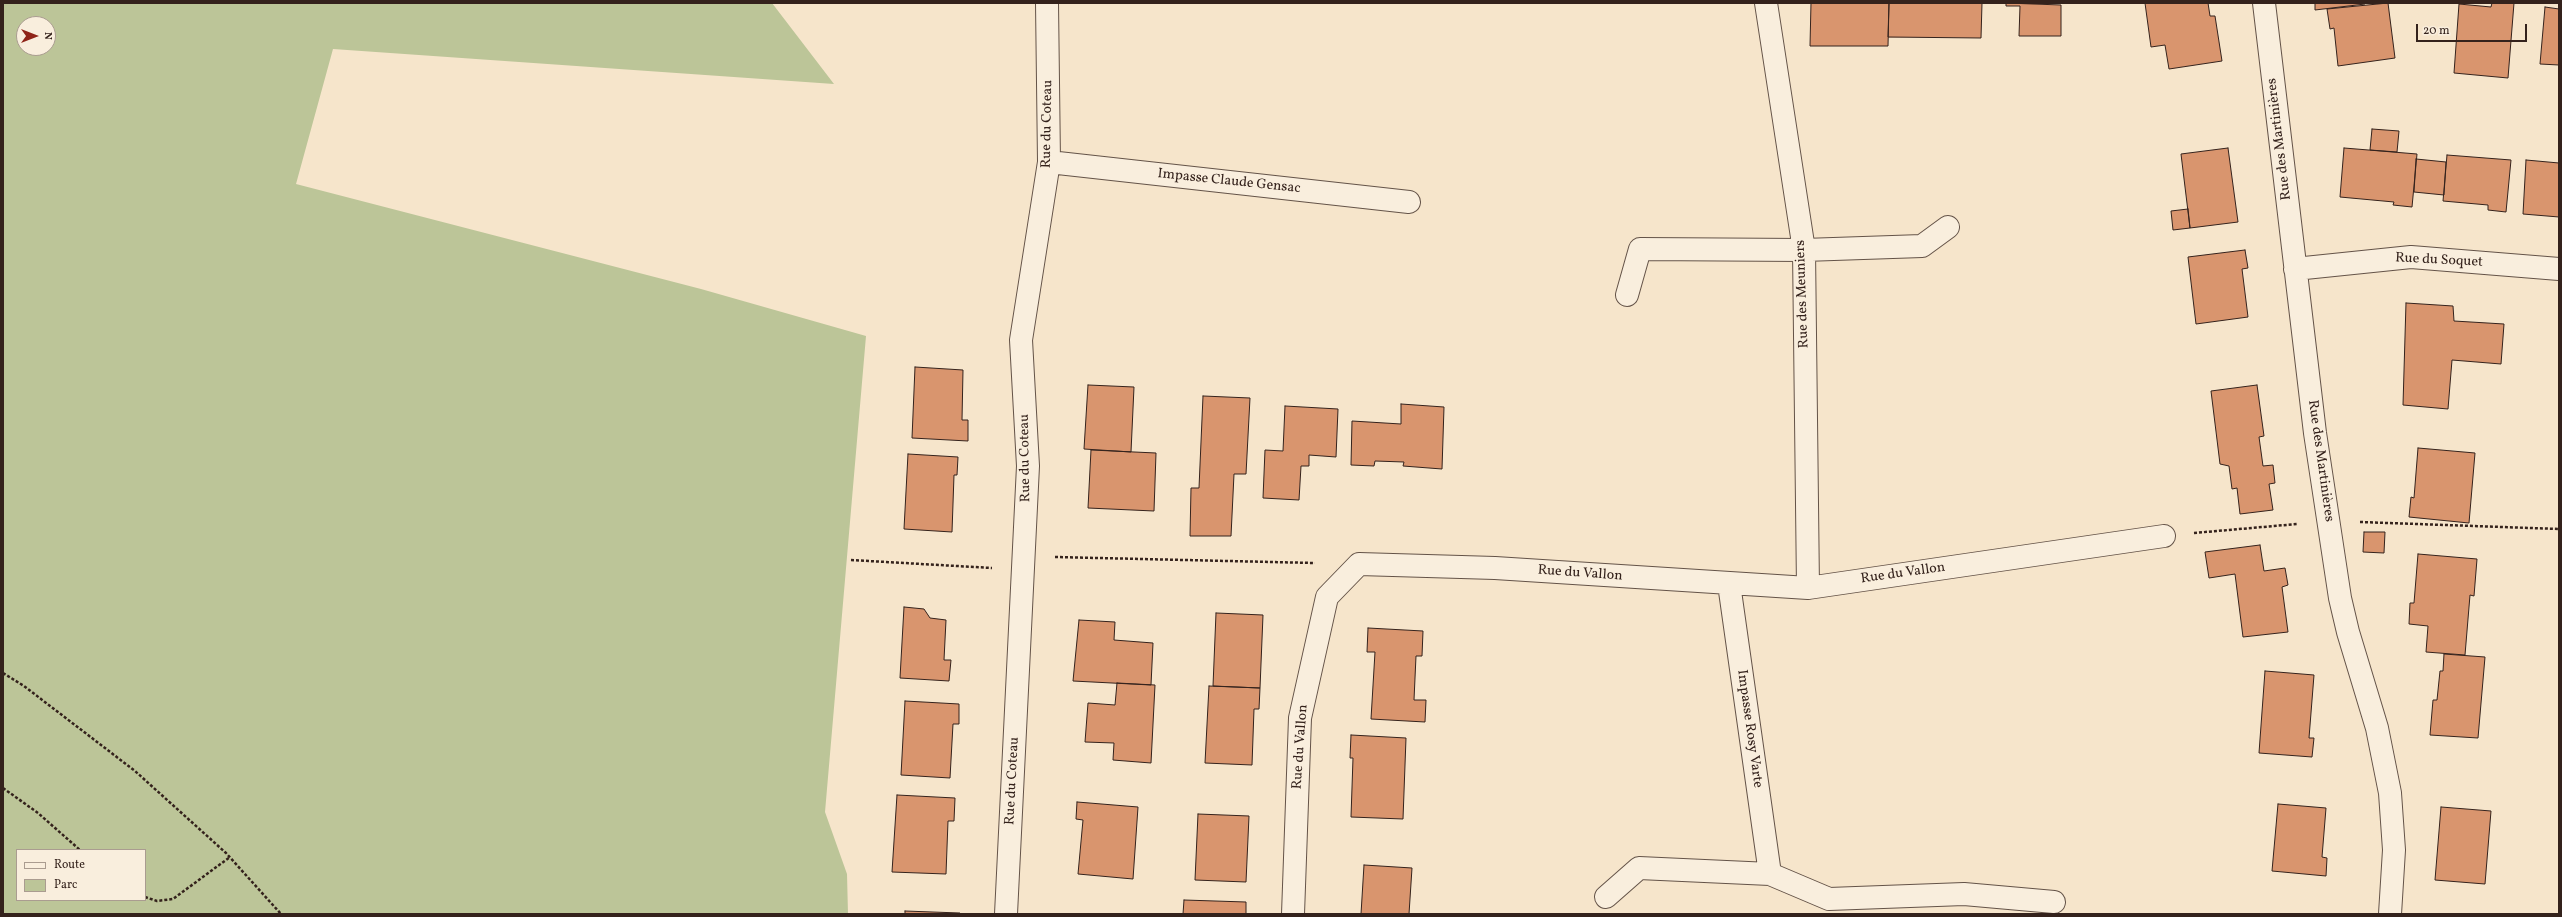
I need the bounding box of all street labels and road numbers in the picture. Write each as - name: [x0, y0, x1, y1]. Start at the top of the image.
- street label: Rue des Martinières: [2264, 77, 2296, 201]
- street label: Rue du Coteau: [1039, 80, 1057, 168]
- street label: Impasse Claude Gensac: [1157, 166, 1301, 198]
- street label: Rue des Meuniers: [1793, 239, 1813, 349]
- street label: Rue du Soquet: [2395, 250, 2483, 272]
- street label: Rue des Martinières: [2303, 399, 2337, 523]
- street label: Rue du Coteau: [1017, 414, 1035, 502]
- street label: Rue du Vallon: [1860, 560, 1946, 588]
- street label: Rue du Vallon: [1537, 563, 1623, 585]
- street label: Impasse Rosy Varte: [1732, 669, 1766, 789]
- street label: Rue du Vallon: [1290, 704, 1312, 790]
- street label: Rue du Coteau: [1002, 736, 1024, 826]

